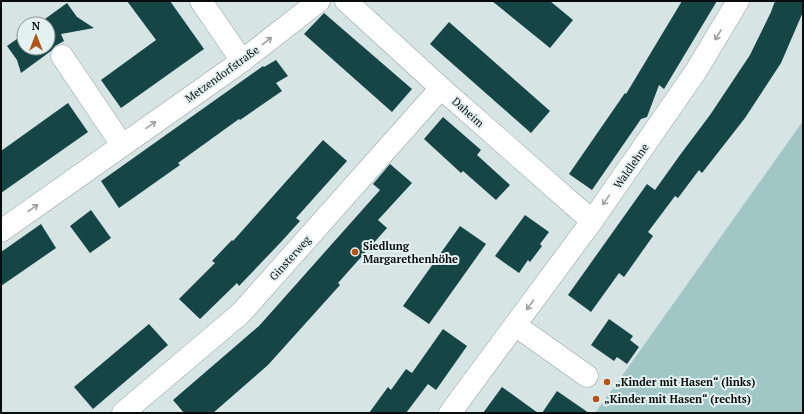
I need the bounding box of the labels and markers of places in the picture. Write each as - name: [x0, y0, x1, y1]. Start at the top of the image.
- place label: Siedlung Margarethenhöhe: [363, 239, 458, 266]
- marker: Siedlung Margarethenhöhe: [350, 247, 360, 257]
- place label: „Kinder mit Hasen“ (links): [615, 375, 755, 389]
- marker: „Kinder mit Hasen“ (links): [602, 377, 612, 387]
- place label: „Kinder mit Hasen“ (rechts): [604, 392, 751, 406]
- marker: „Kinder mit Hasen“ (rechts): [591, 394, 601, 404]

